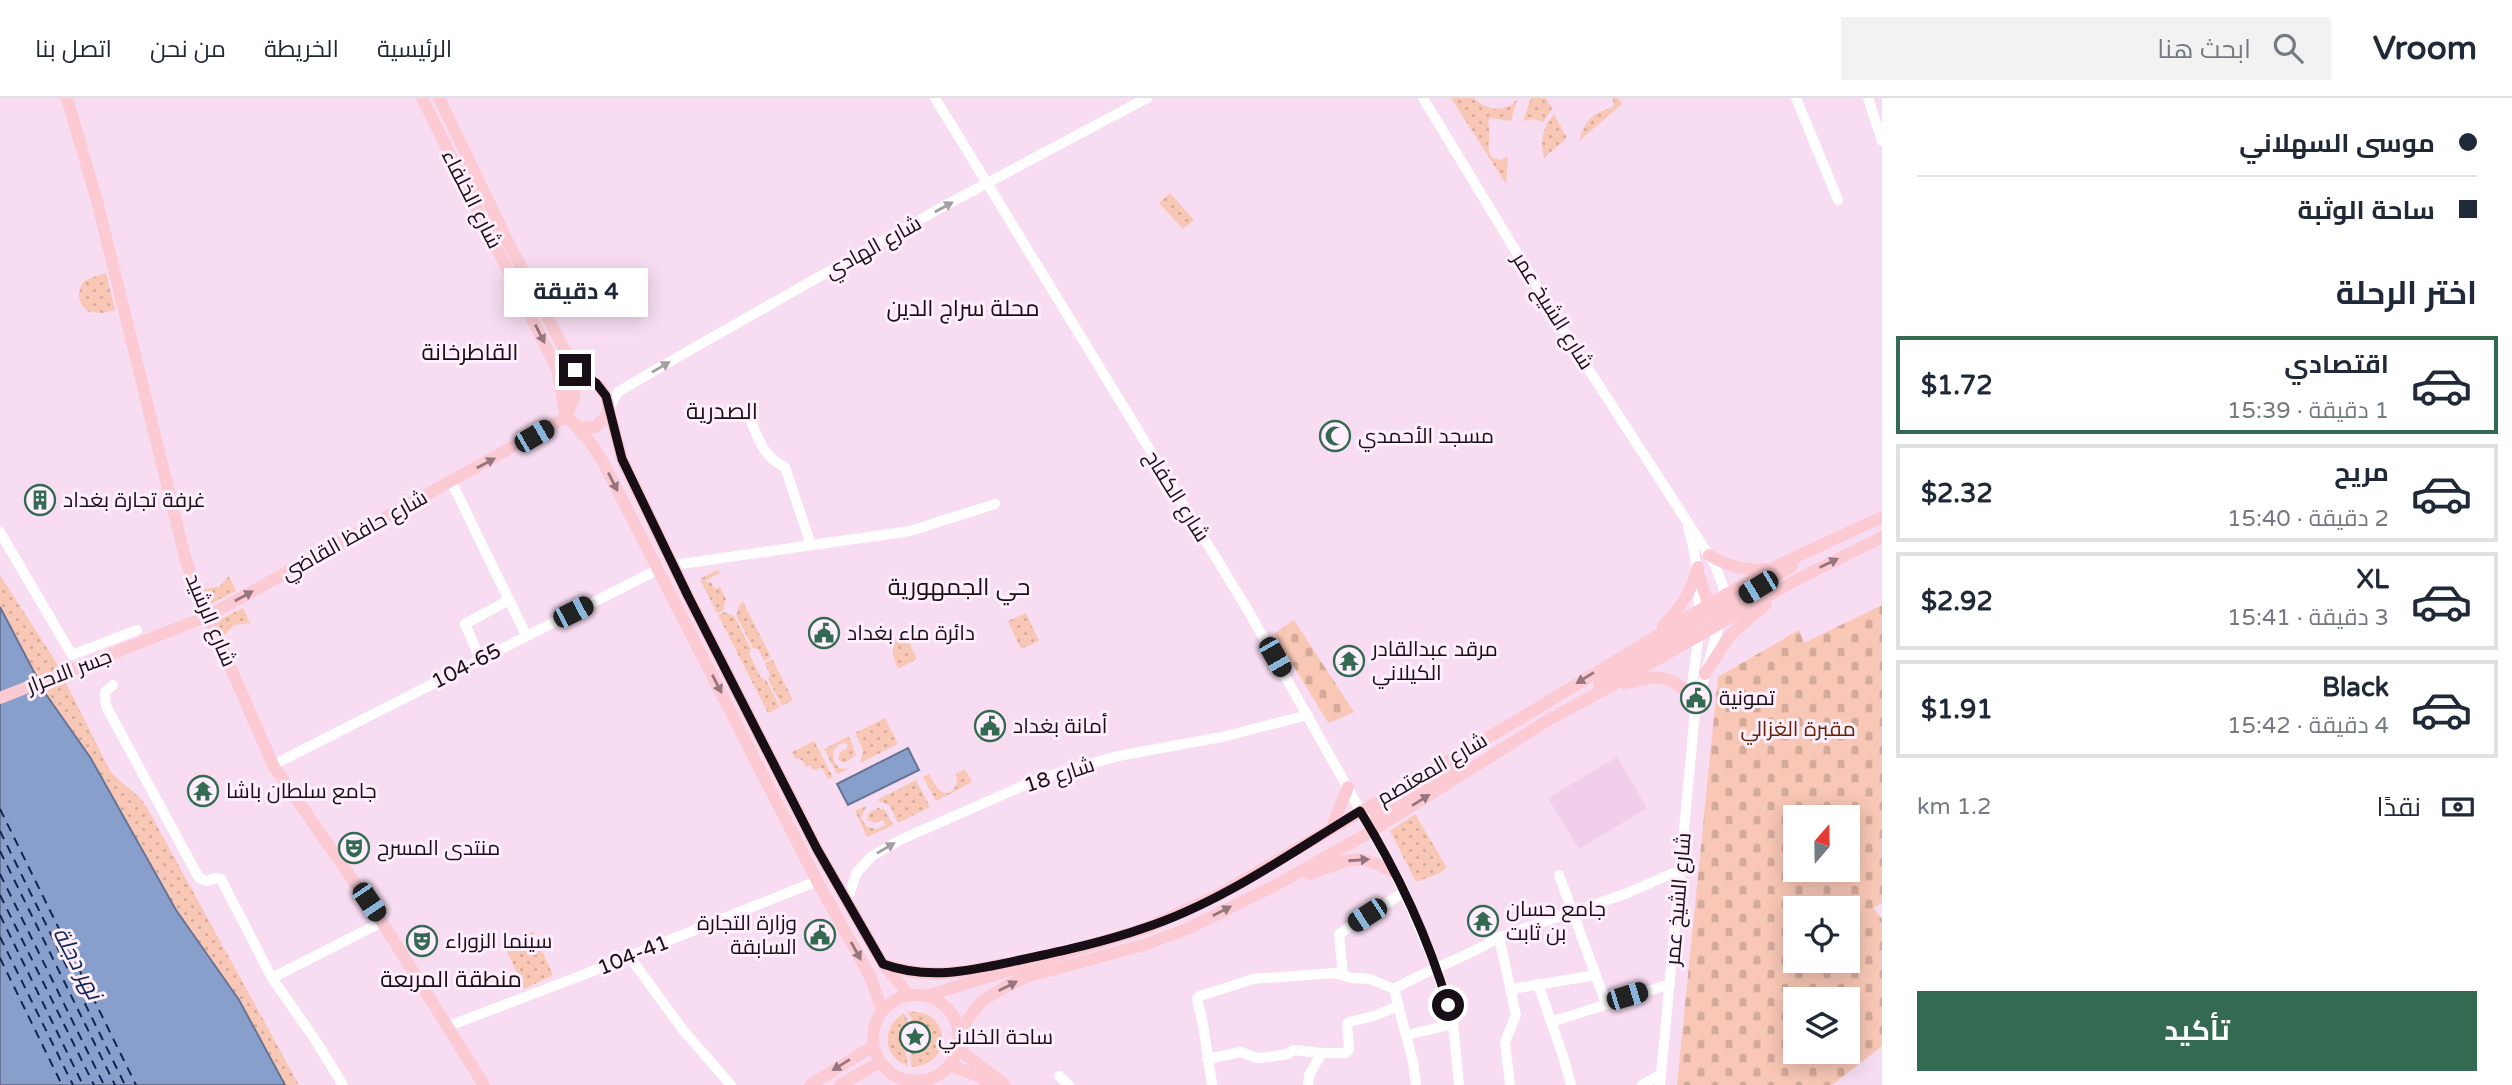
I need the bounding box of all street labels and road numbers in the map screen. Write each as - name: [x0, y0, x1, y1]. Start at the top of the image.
- street label: شارع الخلفاء: [435, 146, 507, 253]
- street label: شارع الهادي: [821, 211, 927, 287]
- street label: شارع الشيخ عمر: [1505, 247, 1599, 375]
- street label: شارع الكفاح: [1138, 446, 1215, 547]
- street label: شارع حافظ القاضي: [277, 485, 433, 588]
- street label: شارع الرشيد: [179, 570, 241, 671]
- street label: 104-65: [427, 638, 505, 695]
- street label: جسر الاحرار: [22, 644, 115, 700]
- street label: شارع المعتصم: [1373, 728, 1492, 812]
- street label: شارع 18: [1021, 752, 1098, 800]
- street label: شارع الشيخ عمر: [1660, 832, 1698, 968]
- street label: 104-41: [594, 930, 673, 981]

